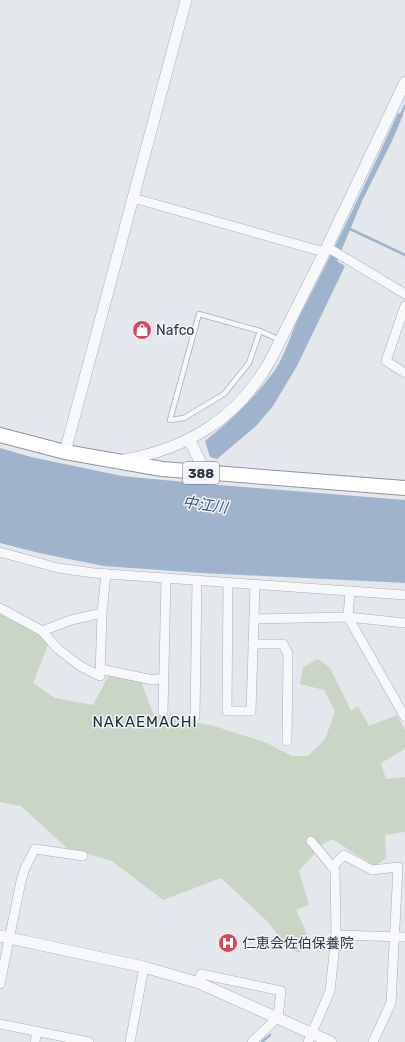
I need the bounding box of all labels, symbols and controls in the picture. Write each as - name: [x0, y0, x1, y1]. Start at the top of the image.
- shop icon: Nafco: [131, 319, 153, 341]
- place label: Nafco: [156, 322, 194, 339]
- road number: 388: [183, 462, 219, 484]
- water label: 中江川: [181, 493, 231, 517]
- district label: NAKAEMACHI: [92, 713, 198, 731]
- hospital icon: 仁恵会佐伯保養院: [217, 932, 239, 954]
- place label: 仁恵会佐伯保養院: [242, 935, 354, 952]

